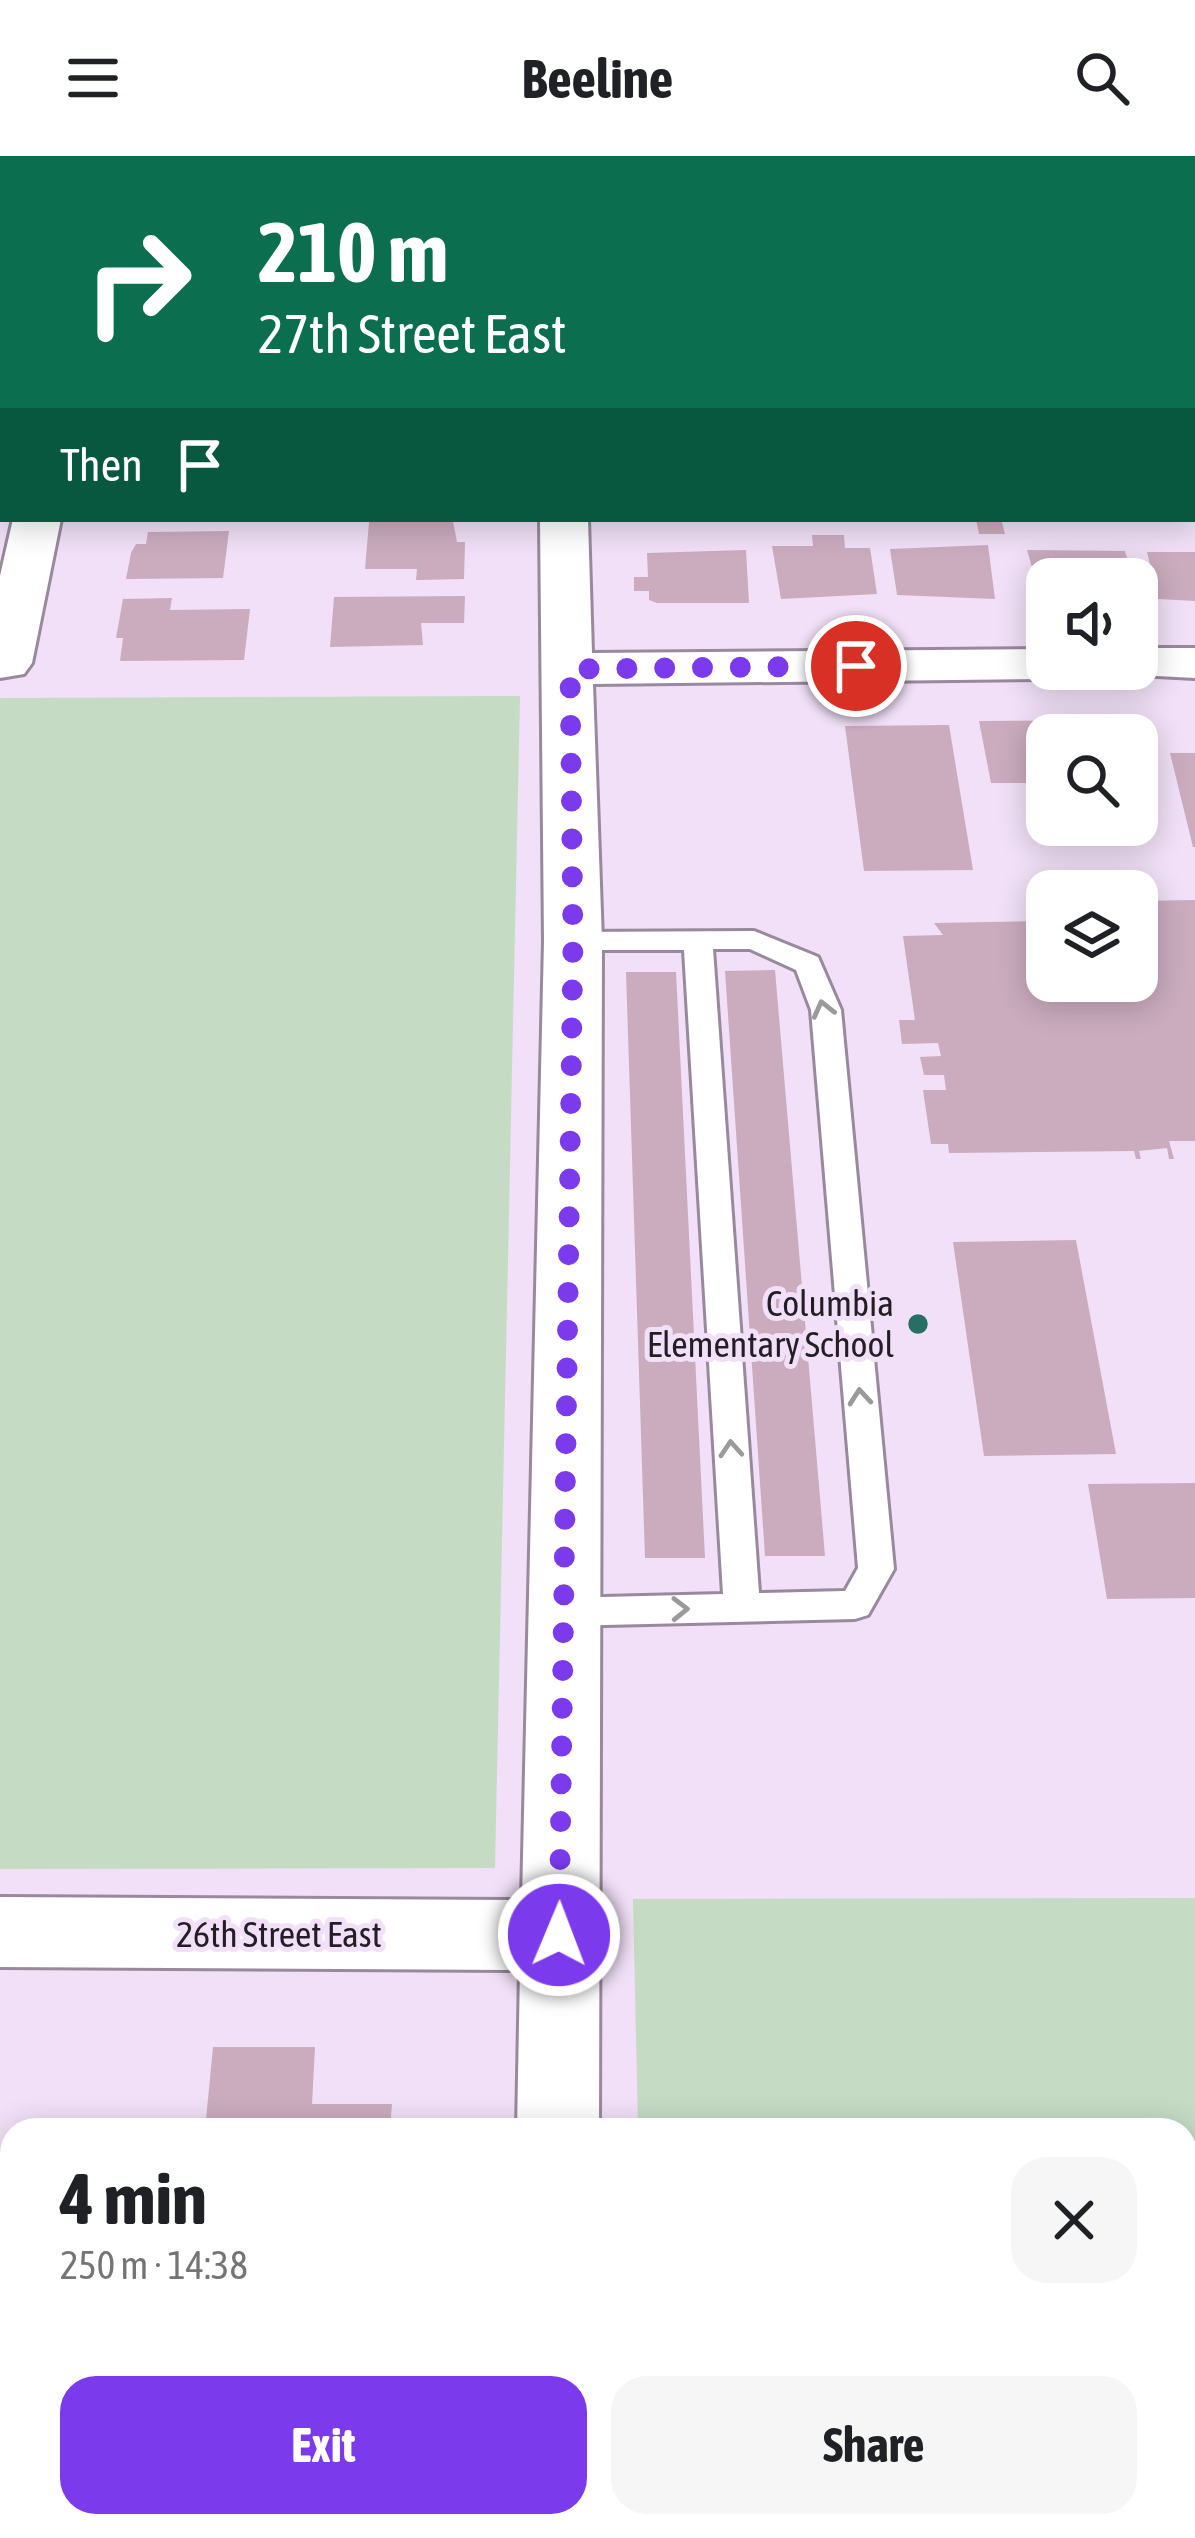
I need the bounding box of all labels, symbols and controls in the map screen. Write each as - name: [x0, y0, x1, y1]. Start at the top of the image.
- icon: menu: [60, 45, 126, 111]
- icon: search: [1069, 45, 1135, 111]
- text: Beeline: [522, 48, 673, 109]
- icon: right: [60, 204, 216, 360]
- text: 210 m: [258, 204, 448, 300]
- text: 27th Street East: [258, 303, 567, 364]
- icon: arrive: [167, 432, 233, 498]
- text: Then: [60, 439, 143, 491]
- map controls: [1026, 558, 1158, 1002]
- button: sound: [1026, 558, 1158, 690]
- pin: [805, 615, 907, 717]
- icon: arrive: [823, 633, 889, 699]
- button: search: [1026, 714, 1158, 846]
- button: layers: [1026, 870, 1158, 1002]
- one-way arrow: [812, 999, 837, 1020]
- place label: Columbia Elementary School: [647, 1282, 894, 1365]
- marker: Columbia Elementary School: [905, 1311, 931, 1337]
- one-way arrow: [848, 1387, 873, 1406]
- one-way arrow: [719, 1439, 745, 1458]
- one-way arrow: [671, 1597, 690, 1623]
- position arrow: [496, 1872, 622, 1998]
- street label: 26th Street East: [176, 1913, 382, 1955]
- text: 4 min: [60, 2157, 207, 2239]
- button: close: [1011, 2157, 1137, 2283]
- text: 250 m · 14:38: [60, 2243, 248, 2287]
- button: Exit: [60, 2376, 587, 2514]
- button: Share: [611, 2376, 1137, 2514]

